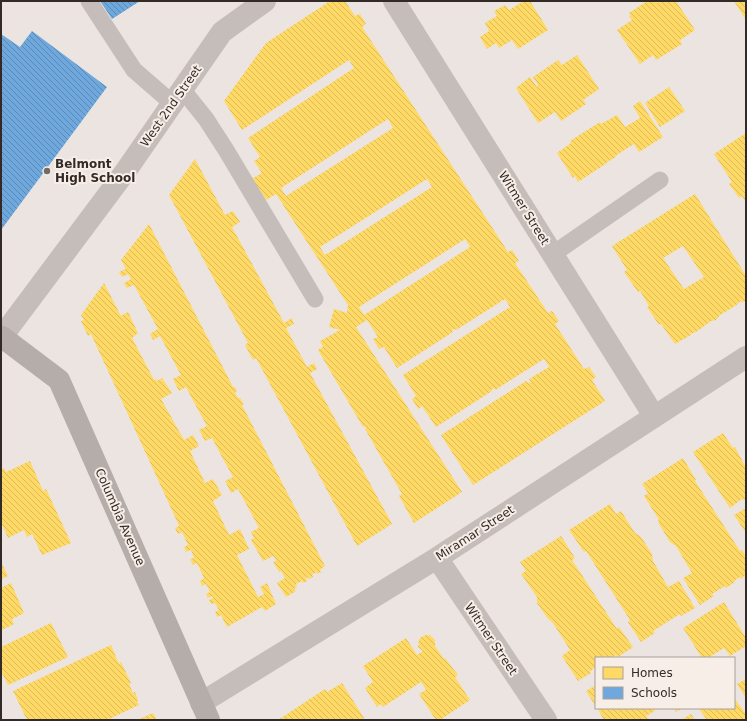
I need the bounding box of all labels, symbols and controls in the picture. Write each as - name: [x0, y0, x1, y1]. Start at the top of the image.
- street label: West 2nd Street: [138, 62, 205, 150]
- place label: Belmont High School: [55, 157, 135, 185]
- marker: Belmont High School: [42, 166, 52, 176]
- street label: Witmer Street: [496, 169, 552, 248]
- street label: Columbia Avenue: [92, 466, 148, 568]
- street label: Miramar Street: [433, 502, 517, 563]
- street label: Witmer Street: [462, 600, 520, 678]
- legend: [595, 657, 735, 709]
- text: Homes: [631, 666, 673, 680]
- text: Schools: [631, 686, 677, 700]

